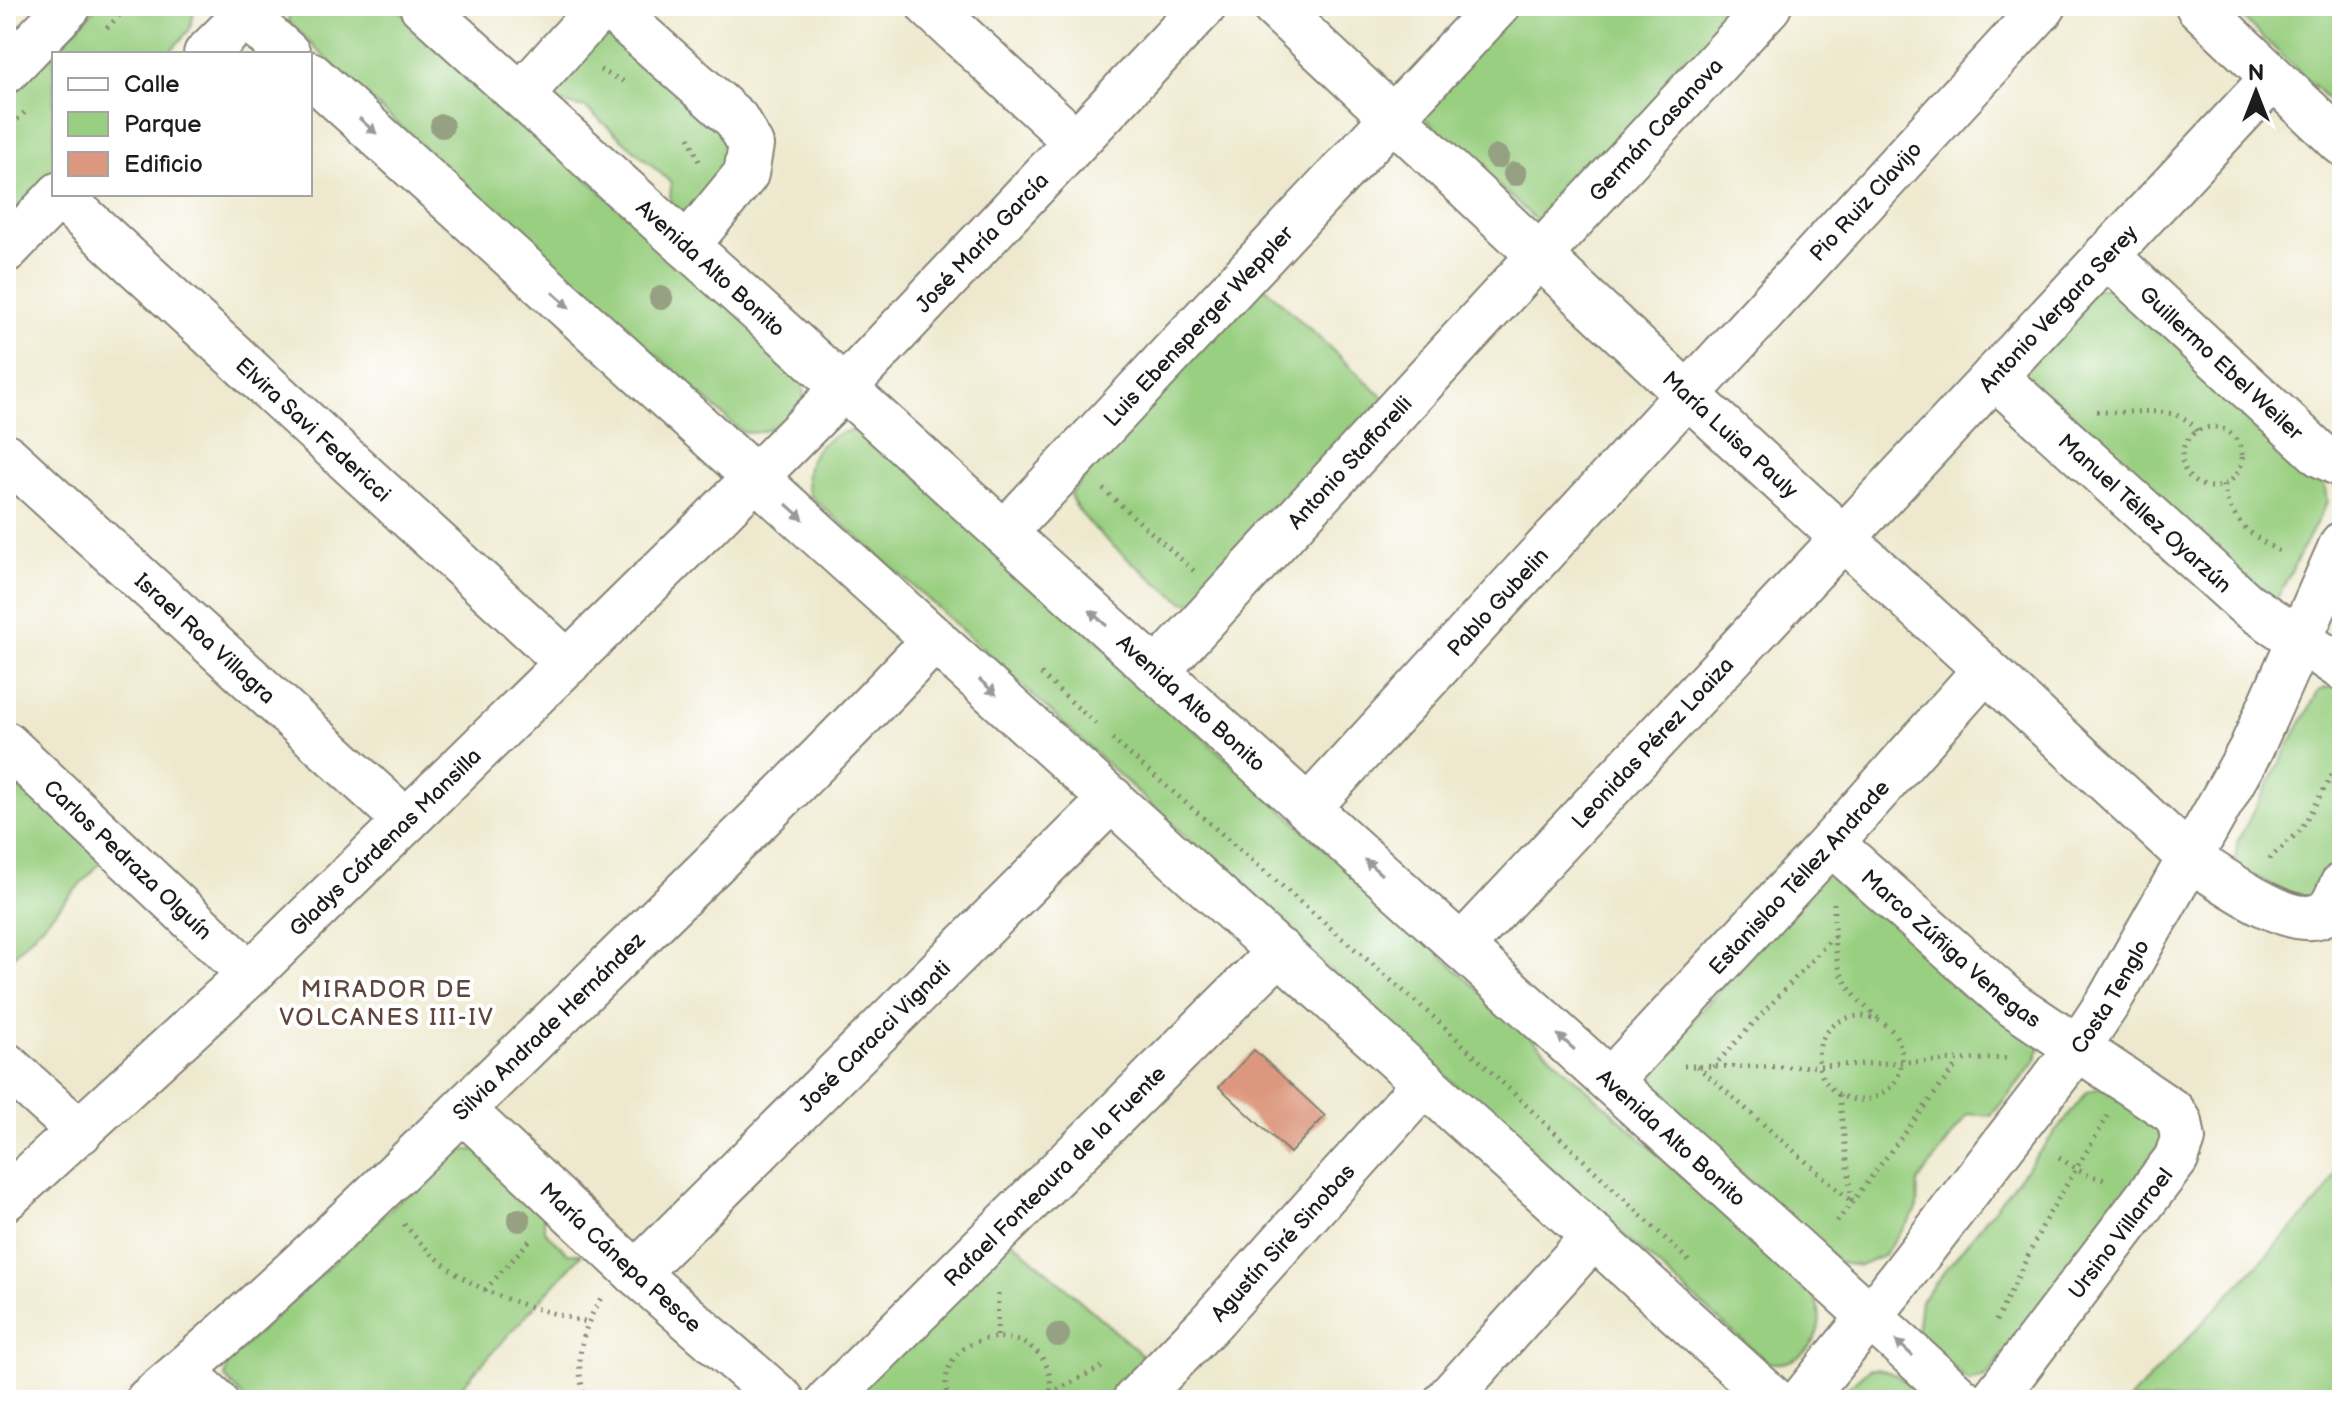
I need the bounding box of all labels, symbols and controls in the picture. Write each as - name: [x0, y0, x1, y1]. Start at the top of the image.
- legend: [52, 52, 312, 196]
- north arrow: [2216, 52, 2296, 132]
- street label: Germán Casanova: [1584, 53, 1729, 208]
- text: N: [2248, 60, 2264, 87]
- text: Calle: [124, 70, 179, 99]
- text: Parque: [124, 110, 202, 139]
- one-way arrow: [357, 117, 377, 134]
- street label: Pio Ruiz Clavijo: [1804, 136, 1928, 268]
- text: Edificio: [124, 150, 203, 179]
- street label: José María García: [910, 168, 1055, 319]
- street label: Avenida Alto Bonito: [630, 195, 790, 343]
- street label: Luis Ebensperger Weppler: [1099, 220, 1300, 433]
- street label: Antonio Vergara Serey: [1974, 220, 2144, 399]
- street label: Guillermo Ebel Weiler: [2133, 281, 2309, 447]
- one-way arrow: [551, 291, 570, 309]
- street label: Elvira Savi Federicci: [230, 352, 396, 508]
- street label: María Luisa Pauly: [1656, 366, 1803, 505]
- street label: Antonio Stafforelli: [1283, 391, 1418, 535]
- street label: Manuel Téllez Oyarzún: [2052, 429, 2237, 599]
- one-way arrow: [786, 503, 805, 521]
- street label: Pablo Gubelin: [1442, 543, 1555, 663]
- street label: Israel Roa Villagra: [128, 568, 280, 710]
- one-way arrow: [1088, 609, 1107, 627]
- street label: Avenida Alto Bonito: [1110, 629, 1271, 778]
- street label: Leonidas Pérez Loaiza: [1567, 652, 1740, 835]
- one-way arrow: [977, 678, 997, 695]
- street label: Gladys Cárdenas Mansilla: [284, 743, 487, 943]
- street label: Carlos Pedraza Olguín: [37, 775, 217, 946]
- street label: Estanislao Téllez Andrade: [1704, 775, 1896, 981]
- one-way arrow: [1364, 859, 1383, 877]
- street label: Marco Zúñiga Venegas: [1855, 864, 2045, 1034]
- street label: Silvia Andrade Hernández: [448, 927, 651, 1127]
- street label: Costa Tenglo: [2066, 935, 2156, 1059]
- street label: José Caracci Vignati: [793, 955, 957, 1118]
- district label: MIRADOR DE VOLCANES III-IV: [279, 975, 495, 1032]
- one-way arrow: [1557, 1033, 1576, 1051]
- street label: Rafael Fonteaura de la Fuente: [939, 1061, 1172, 1293]
- street label: Avenida Alto Bonito: [1591, 1064, 1751, 1213]
- street label: Agustín Siré Sinobas: [1206, 1159, 1361, 1328]
- street label: Ursino Villarroel: [2063, 1163, 2179, 1305]
- street label: María Cánepa Pesce: [534, 1178, 707, 1339]
- one-way arrow: [1895, 1339, 1914, 1357]

